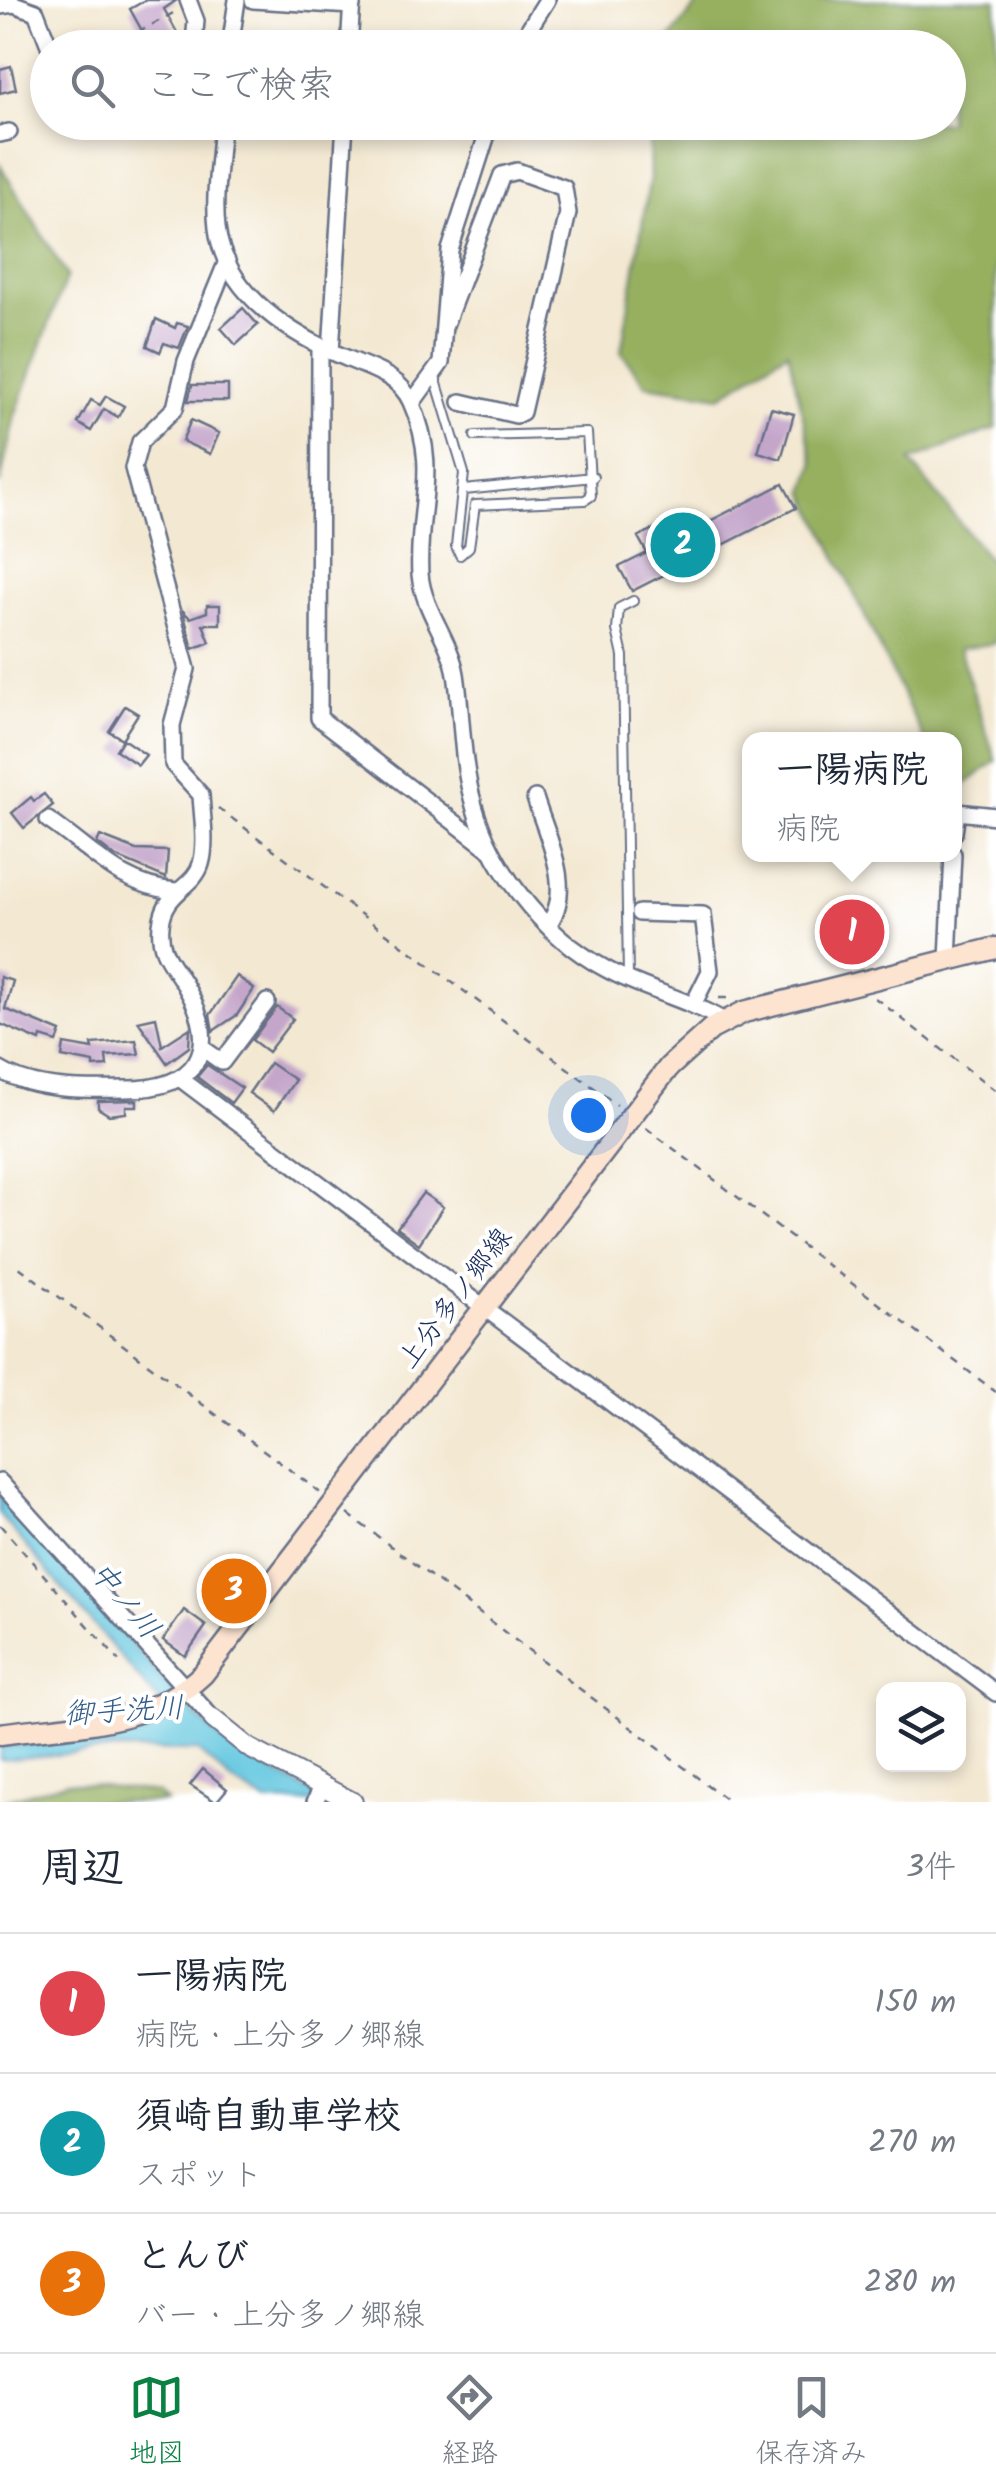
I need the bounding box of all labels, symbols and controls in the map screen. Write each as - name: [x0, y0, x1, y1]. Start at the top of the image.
- search box: [30, 30, 966, 140]
- text: ここで検索: [145, 57, 335, 117]
- icon: search: [65, 58, 120, 113]
- pin: 2: [650, 508, 716, 582]
- popup: [742, 732, 962, 862]
- text: 一陽病院: [776, 742, 928, 802]
- text: 病院: [776, 805, 840, 856]
- pin: 1: [820, 894, 884, 970]
- your location: [563, 1090, 614, 1141]
- street label: 上分多ノ郷線: [387, 1218, 525, 1380]
- water label: 中ノ川: [77, 1551, 171, 1651]
- pin: 3: [202, 1554, 266, 1628]
- map controls: [876, 1682, 966, 1772]
- button: layers: [876, 1682, 966, 1772]
- water label: 御手洗川: [63, 1685, 185, 1739]
- text: 周辺: [40, 1836, 124, 1903]
- text: 3件: [906, 1843, 956, 1894]
- text: 一陽病院: [135, 1948, 287, 2008]
- text: 1: [68, 1978, 77, 2029]
- text: 150 m: [874, 1978, 956, 2029]
- text: 病院 · 上分多ノ郷線: [135, 2011, 424, 2062]
- text: 須崎自動車学校: [135, 2088, 401, 2148]
- text: 2: [63, 2118, 82, 2169]
- text: 270 m: [868, 2118, 956, 2169]
- text: スポット: [135, 2151, 263, 2202]
- text: とんび: [135, 2228, 249, 2288]
- text: 3: [64, 2258, 81, 2309]
- text: 280 m: [864, 2258, 956, 2309]
- text: バー · 上分多ノ郷線: [135, 2291, 424, 2342]
- tab: 地図: [129, 2370, 185, 2477]
- tab: 経路: [442, 2370, 498, 2477]
- tab: 保存済み: [755, 2370, 867, 2477]

